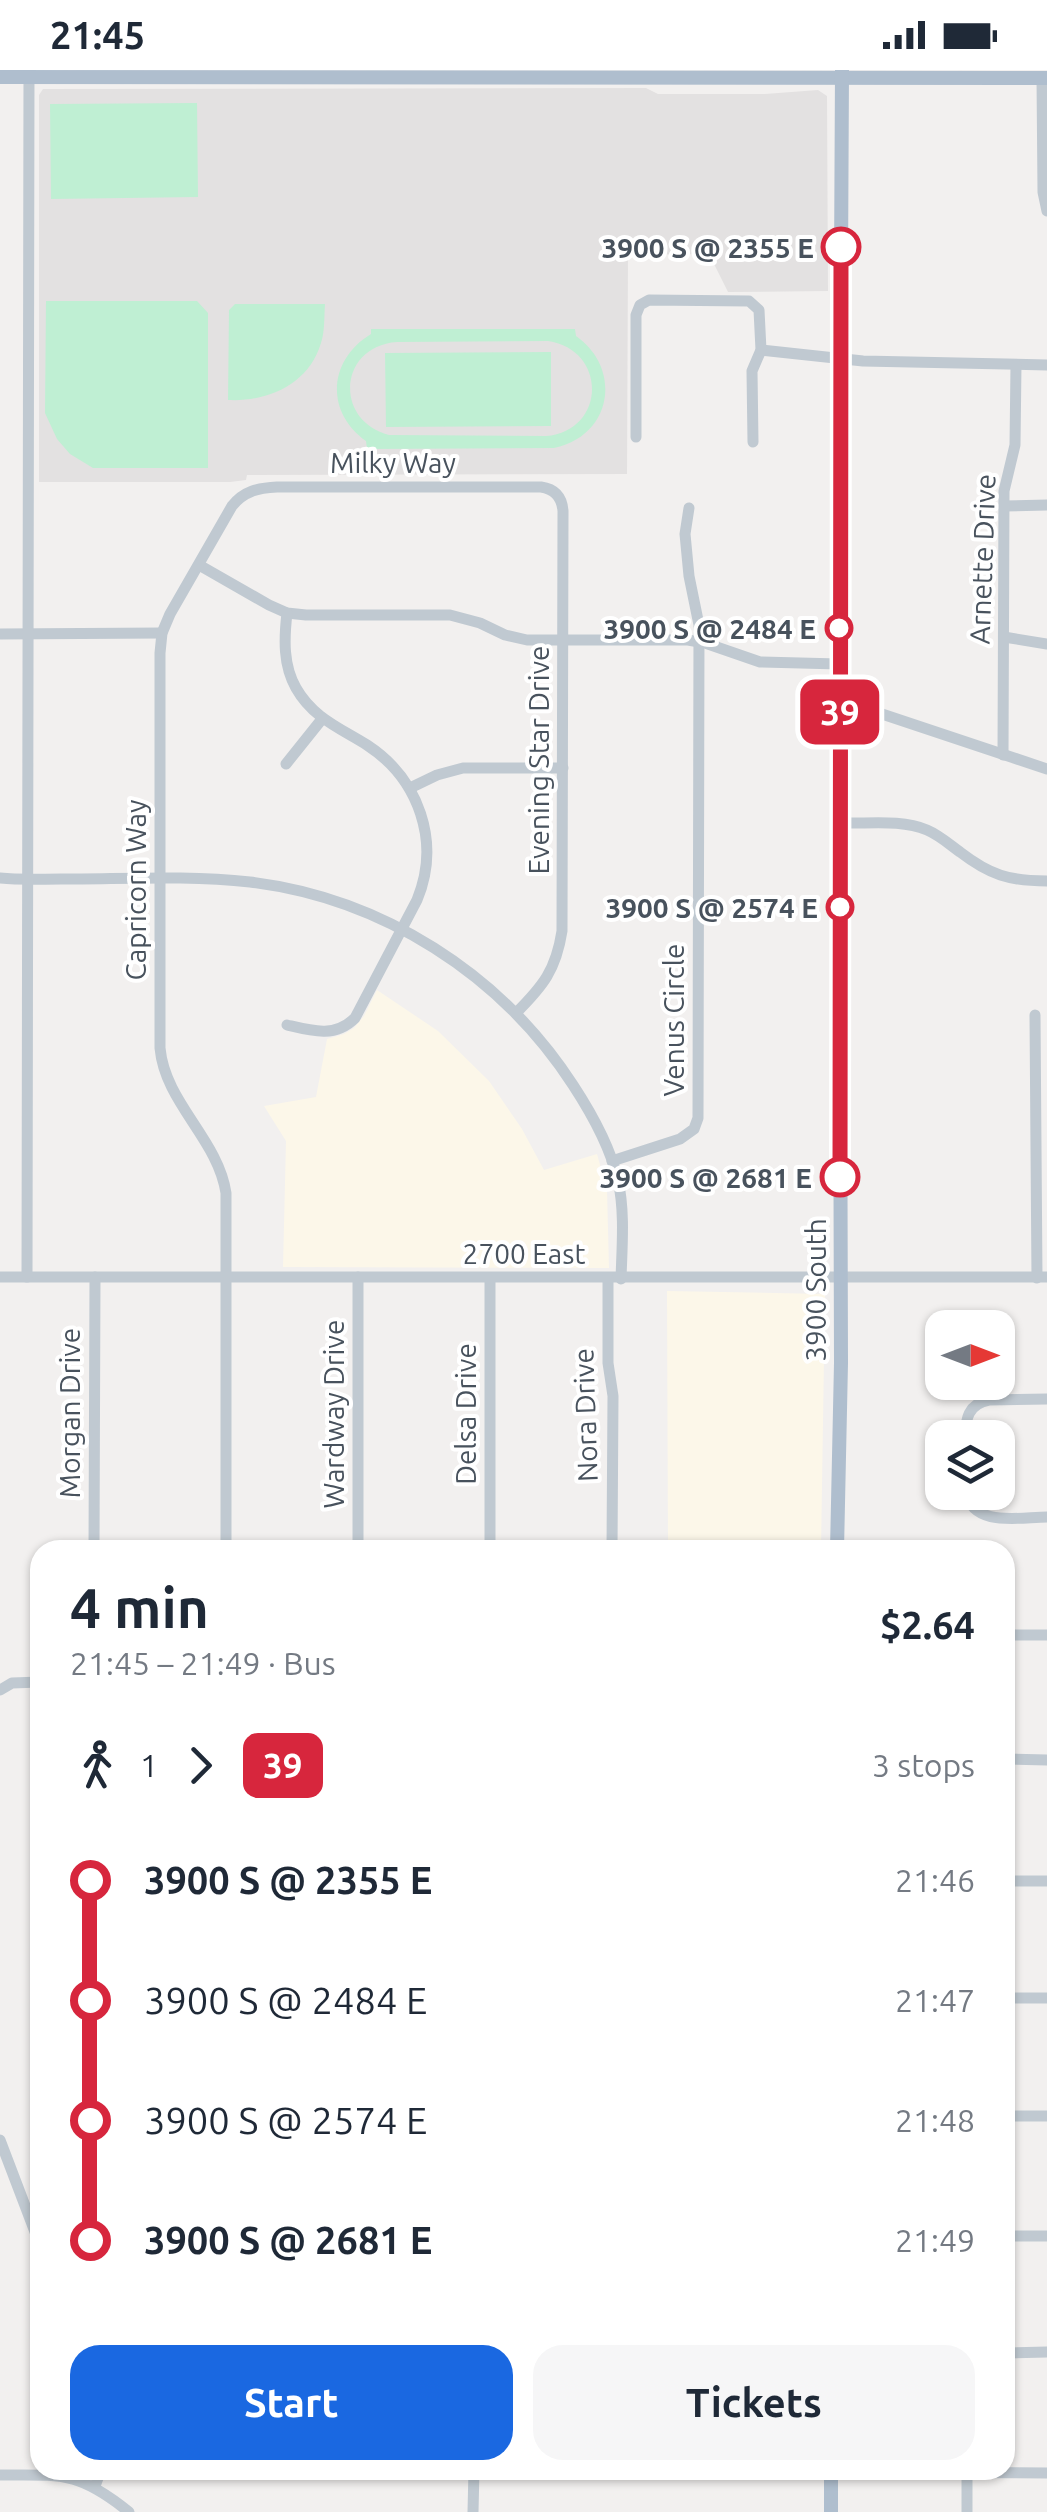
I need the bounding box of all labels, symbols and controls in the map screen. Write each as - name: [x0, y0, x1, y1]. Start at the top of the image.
- text: 21:45: [50, 14, 145, 56]
- marker: 3900 S @ 2355 E: [822, 228, 860, 266]
- place label: 3900 S @ 2355 E: [601, 232, 814, 263]
- street label: Milky Way: [330, 447, 456, 478]
- street label: Arnette Drive: [964, 473, 1000, 645]
- place label: 3900 S @ 2484 E: [603, 613, 816, 644]
- marker: 3900 S @ 2484 E: [826, 615, 852, 641]
- street label: Evening Star Drive: [523, 646, 554, 874]
- line badge: 39: [795, 680, 885, 744]
- text: 39: [820, 692, 860, 732]
- street label: Capricorn Way: [120, 800, 151, 980]
- place label: 3900 S @ 2574 E: [605, 892, 818, 923]
- marker: 3900 S @ 2574 E: [827, 894, 853, 920]
- street label: Venus Circle: [658, 943, 689, 1097]
- marker: 3900 S @ 2681 E: [821, 1158, 859, 1196]
- place label: 3900 S @ 2681 E: [599, 1162, 812, 1193]
- street label: 3900 South: [800, 1218, 831, 1362]
- street label: 2700 East: [463, 1238, 585, 1269]
- north arrow: [925, 1310, 1015, 1400]
- map controls: [925, 1310, 1015, 1510]
- street label: Wardway Drive: [318, 1320, 349, 1508]
- street label: Morgan Drive: [54, 1328, 85, 1498]
- street label: Delsa Drive: [450, 1343, 481, 1485]
- street label: Nora Drive: [567, 1348, 603, 1482]
- button: layers: [925, 1420, 1015, 1510]
- text: 4 min: [70, 1577, 209, 1638]
- text: $2.64: [880, 1604, 975, 1646]
- text: 21:45 – 21:49 · Bus: [70, 1645, 336, 1681]
- icon: walk: [70, 1738, 125, 1793]
- icon: forward: [173, 1738, 228, 1793]
- text: 39: [263, 1745, 303, 1785]
- text: 1: [140, 1747, 158, 1783]
- text: 3 stops: [872, 1747, 975, 1783]
- text: 3900 S @ 2355 E: [144, 1859, 432, 1901]
- text: 21:46: [895, 1862, 975, 1898]
- text: 3900 S @ 2484 E: [144, 1979, 427, 2021]
- text: 21:47: [895, 1982, 975, 2018]
- text: 3900 S @ 2574 E: [144, 2099, 427, 2141]
- text: 21:48: [895, 2102, 975, 2138]
- text: 3900 S @ 2681 E: [144, 2219, 432, 2261]
- text: 21:49: [895, 2222, 975, 2258]
- button: Start: [70, 2345, 513, 2460]
- button: Tickets: [533, 2345, 975, 2460]

